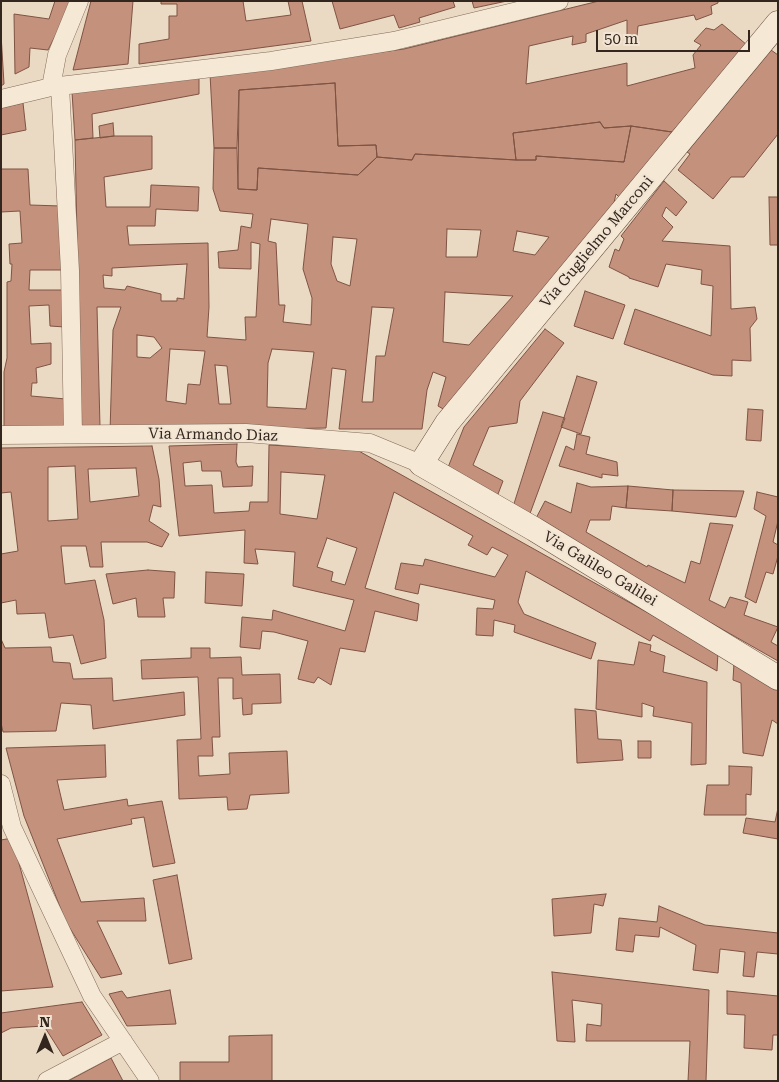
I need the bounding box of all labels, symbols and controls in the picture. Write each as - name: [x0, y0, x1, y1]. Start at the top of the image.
- scale bar: [599, 20, 753, 52]
- text: 50 m: [604, 30, 638, 48]
- street label: Via Guglielmo Marconi: [537, 173, 657, 311]
- street label: Via Armando Diaz: [148, 425, 278, 445]
- street label: Via Galileo Galilei: [540, 528, 660, 610]
- north arrow: [20, 1012, 70, 1062]
- text: N: [40, 1014, 50, 1030]

